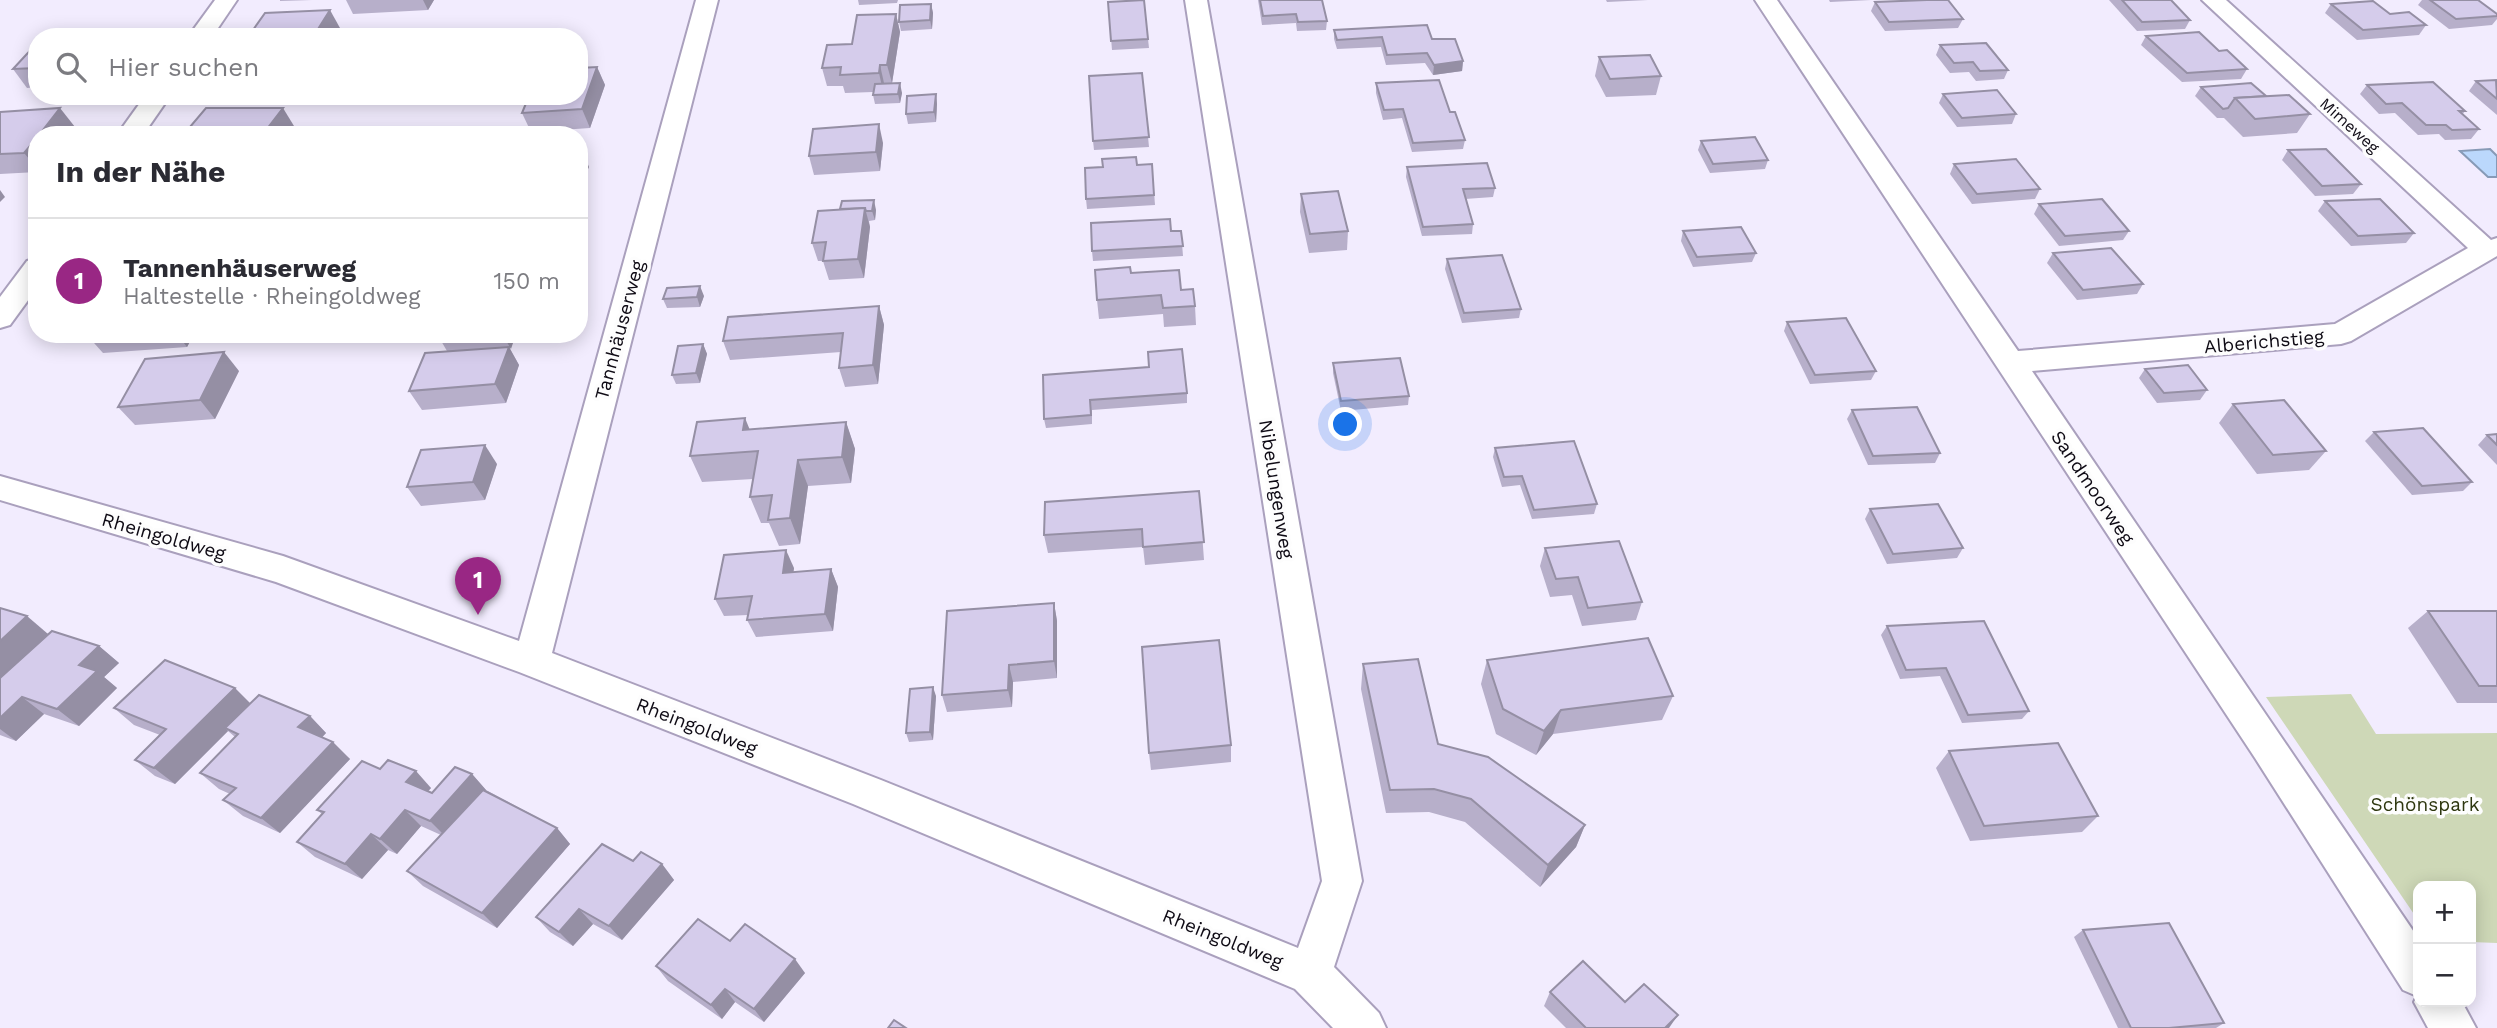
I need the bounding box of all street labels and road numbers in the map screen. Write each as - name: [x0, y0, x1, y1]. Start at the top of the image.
- street label: Mimeweg: [2316, 94, 2384, 157]
- street label: Tannhäuserweg: [590, 257, 649, 402]
- street label: Alberichstieg: [2203, 325, 2326, 358]
- street label: Nibelungenweg: [1254, 418, 1299, 561]
- street label: Sandmoorweg: [2046, 426, 2139, 549]
- street label: Rheingoldweg: [99, 508, 229, 565]
- street label: Rheingoldweg: [633, 693, 762, 760]
- street label: Rheingoldweg: [1159, 904, 1287, 973]

